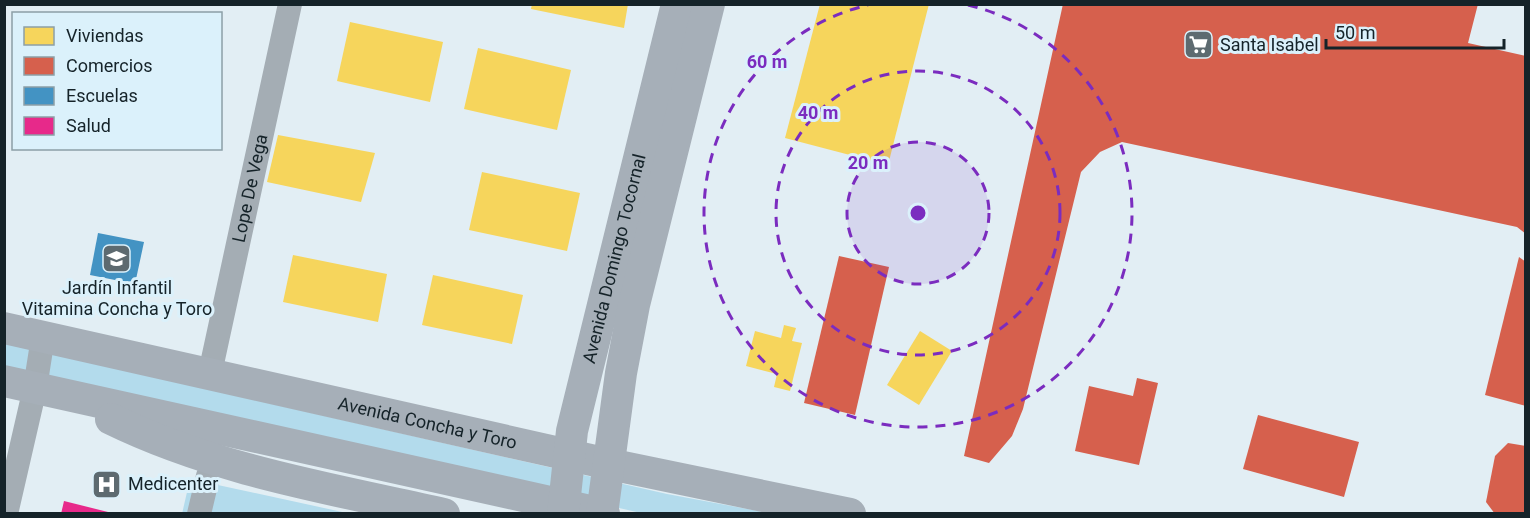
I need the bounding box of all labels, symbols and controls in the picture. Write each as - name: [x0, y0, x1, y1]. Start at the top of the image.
- legend: [12, 12, 222, 150]
- scale bar: [1326, 12, 1504, 50]
- text: 50 m: [1335, 22, 1375, 43]
- text: Viviendas: [66, 25, 144, 46]
- supermarket icon: Santa Isabel: [1183, 29, 1215, 61]
- place label: Santa Isabel: [1220, 34, 1319, 55]
- text: 60 m: [747, 51, 787, 72]
- text: Comercios: [66, 55, 153, 76]
- text: Escuelas: [66, 85, 138, 106]
- text: 40 m: [798, 102, 838, 123]
- text: Salud: [66, 115, 111, 136]
- street label: Lope De Vega: [228, 132, 272, 244]
- street label: Avenida Domingo Tocornal: [578, 152, 650, 365]
- text: 20 m: [848, 152, 888, 173]
- centre of rings: [908, 203, 928, 223]
- school or university icon: Jardín Infantil Vitamina Concha y Toro: [101, 243, 133, 275]
- place label: Jardín Infantil Vitamina Concha y Toro: [22, 277, 212, 319]
- street label: Avenida Concha y Toro: [336, 392, 519, 453]
- hospital icon: Medicenter: [91, 468, 123, 500]
- place label: Medicenter: [128, 473, 218, 494]

